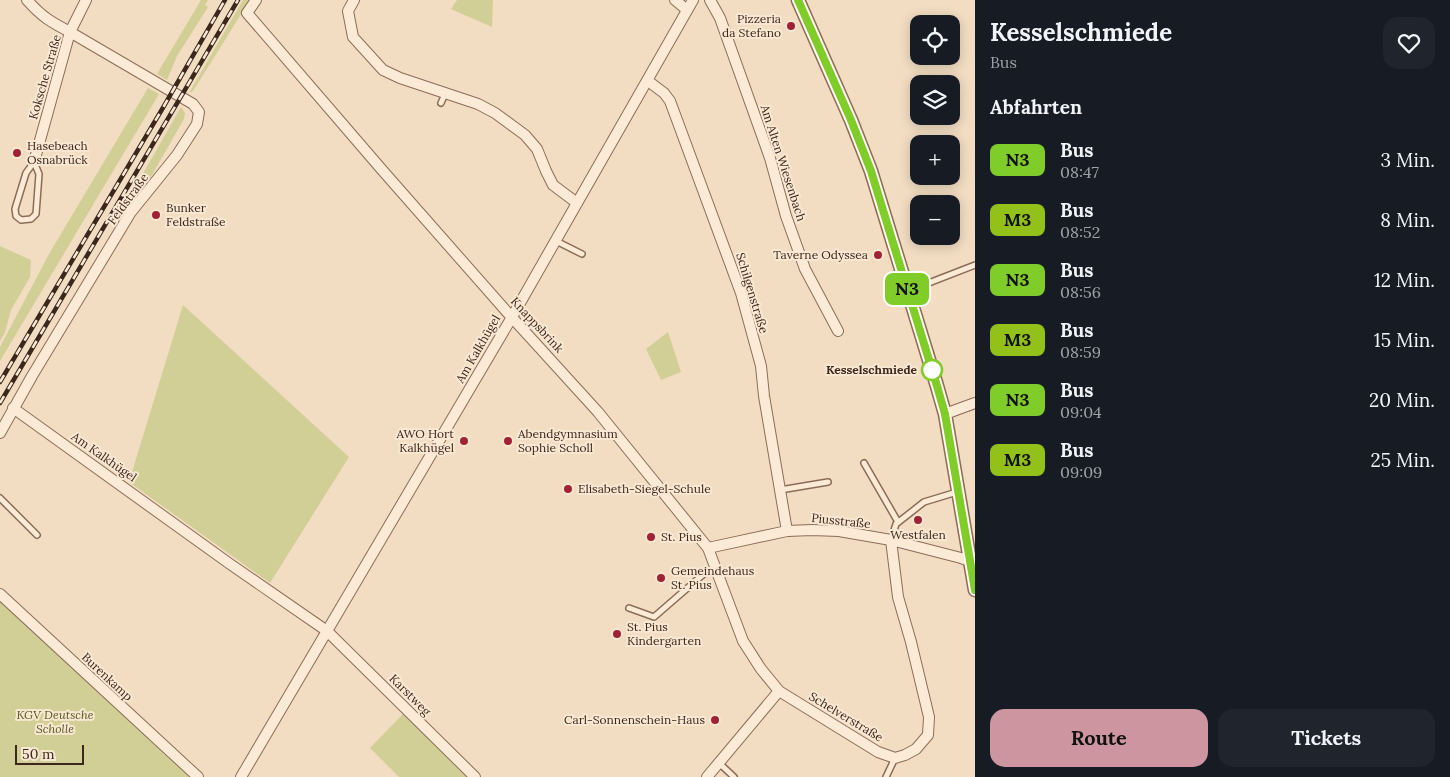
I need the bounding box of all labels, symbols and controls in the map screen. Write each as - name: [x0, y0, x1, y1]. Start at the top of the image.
- place label: Pizzeria da Stefano: [722, 11, 781, 40]
- map controls: [910, 15, 960, 245]
- button: locate: [910, 15, 960, 65]
- text: Kesselschmiede: [990, 17, 1172, 48]
- button: heart: [1383, 17, 1435, 69]
- marker: Pizzeria da Stefano: [785, 20, 797, 32]
- street label: Koksche Straße: [25, 32, 64, 121]
- text: Bus: [990, 52, 1017, 72]
- button: layers: [910, 75, 960, 125]
- text: Abfahrten: [990, 95, 1082, 119]
- street label: Am Alten Wiesenbach: [757, 102, 809, 223]
- button: +: [910, 135, 960, 185]
- place label: Hasebeach Osnabrück: [27, 138, 88, 167]
- text: Bus: [1060, 138, 1093, 162]
- marker: Hasebeach Osnabrück: [11, 147, 23, 159]
- text: N3: [1006, 148, 1030, 171]
- text: 3 Min.: [1380, 148, 1435, 172]
- text: 08:47: [1060, 162, 1099, 182]
- street label: Feldstraße: [104, 170, 151, 227]
- button: −: [910, 195, 960, 245]
- text: Bus: [1060, 198, 1093, 222]
- place label: Bunker Feldstraße: [166, 200, 226, 229]
- text: M3: [1004, 208, 1031, 231]
- text: 8 Min.: [1380, 208, 1435, 232]
- marker: Bunker Feldstraße: [150, 209, 162, 221]
- text: 08:52: [1060, 222, 1100, 242]
- place label: Taverne Odyssea: [773, 247, 868, 262]
- marker: Taverne Odyssea: [872, 249, 884, 261]
- street label: Schilgenstraße: [733, 251, 772, 335]
- text: Bus: [1060, 258, 1093, 282]
- text: N3: [1006, 268, 1030, 291]
- text: 12 Min.: [1374, 268, 1435, 292]
- line badge: N3: [884, 273, 930, 305]
- text: N3: [895, 277, 919, 300]
- text: 08:56: [1060, 282, 1101, 302]
- street label: Knappsbrink: [508, 294, 567, 356]
- street label: Am Kalkhügel: [452, 312, 503, 386]
- text: Bus: [1060, 318, 1093, 342]
- text: M3: [1004, 328, 1031, 351]
- text: 15 Min.: [1374, 328, 1435, 352]
- text: 08:59: [1060, 342, 1101, 362]
- marker: Kesselschmiede: [921, 359, 943, 381]
- place label: Kesselschmiede: [826, 362, 918, 377]
- text: Bus: [1060, 378, 1093, 402]
- text: N3: [1006, 388, 1030, 411]
- text: 20 Min.: [1369, 388, 1435, 412]
- text: 09:04: [1060, 402, 1102, 422]
- place label: AWO Hort Kalkhügel: [396, 426, 454, 455]
- place label: Abendgymnasium Sophie Scholl: [517, 426, 618, 455]
- street label: Am Kalkhügel: [68, 428, 140, 485]
- marker: AWO Hort Kalkhügel: [458, 435, 470, 447]
- marker: Abendgymnasium Sophie Scholl: [502, 435, 514, 447]
- text: Bus: [1060, 438, 1093, 462]
- text: M3: [1004, 448, 1031, 471]
- text: 25 Min.: [1370, 448, 1435, 472]
- text: 09:09: [1060, 462, 1102, 482]
- place label: Elisabeth-Siegel-Schule: [578, 481, 711, 496]
- marker: Elisabeth-Siegel-Schule: [562, 483, 574, 495]
- street label: Piusstraße: [811, 510, 872, 531]
- marker: Westfalen: [912, 514, 924, 526]
- place label: Westfalen: [890, 527, 946, 542]
- place label: St. Pius: [661, 529, 702, 544]
- marker: St. Pius: [645, 531, 657, 543]
- place label: Gemeindehaus St. Pius: [671, 563, 755, 592]
- marker: Gemeindehaus St. Pius: [655, 572, 667, 584]
- place label: St. Pius Kindergarten: [627, 619, 701, 648]
- marker: St. Pius Kindergarten: [611, 628, 623, 640]
- street label: Burenkamp: [79, 649, 136, 704]
- street label: Karstweg: [386, 671, 435, 719]
- street label: Schelverstraße: [806, 689, 887, 745]
- park label: KGV Deutsche Scholle: [16, 707, 94, 736]
- button: Route: [990, 709, 1208, 767]
- button: Tickets: [1218, 709, 1435, 767]
- place label: Carl-Sonnenschein-Haus: [564, 712, 705, 727]
- marker: Carl-Sonnenschein-Haus: [709, 714, 721, 726]
- scale bar: [15, 742, 84, 765]
- text: 50 m: [22, 745, 55, 763]

